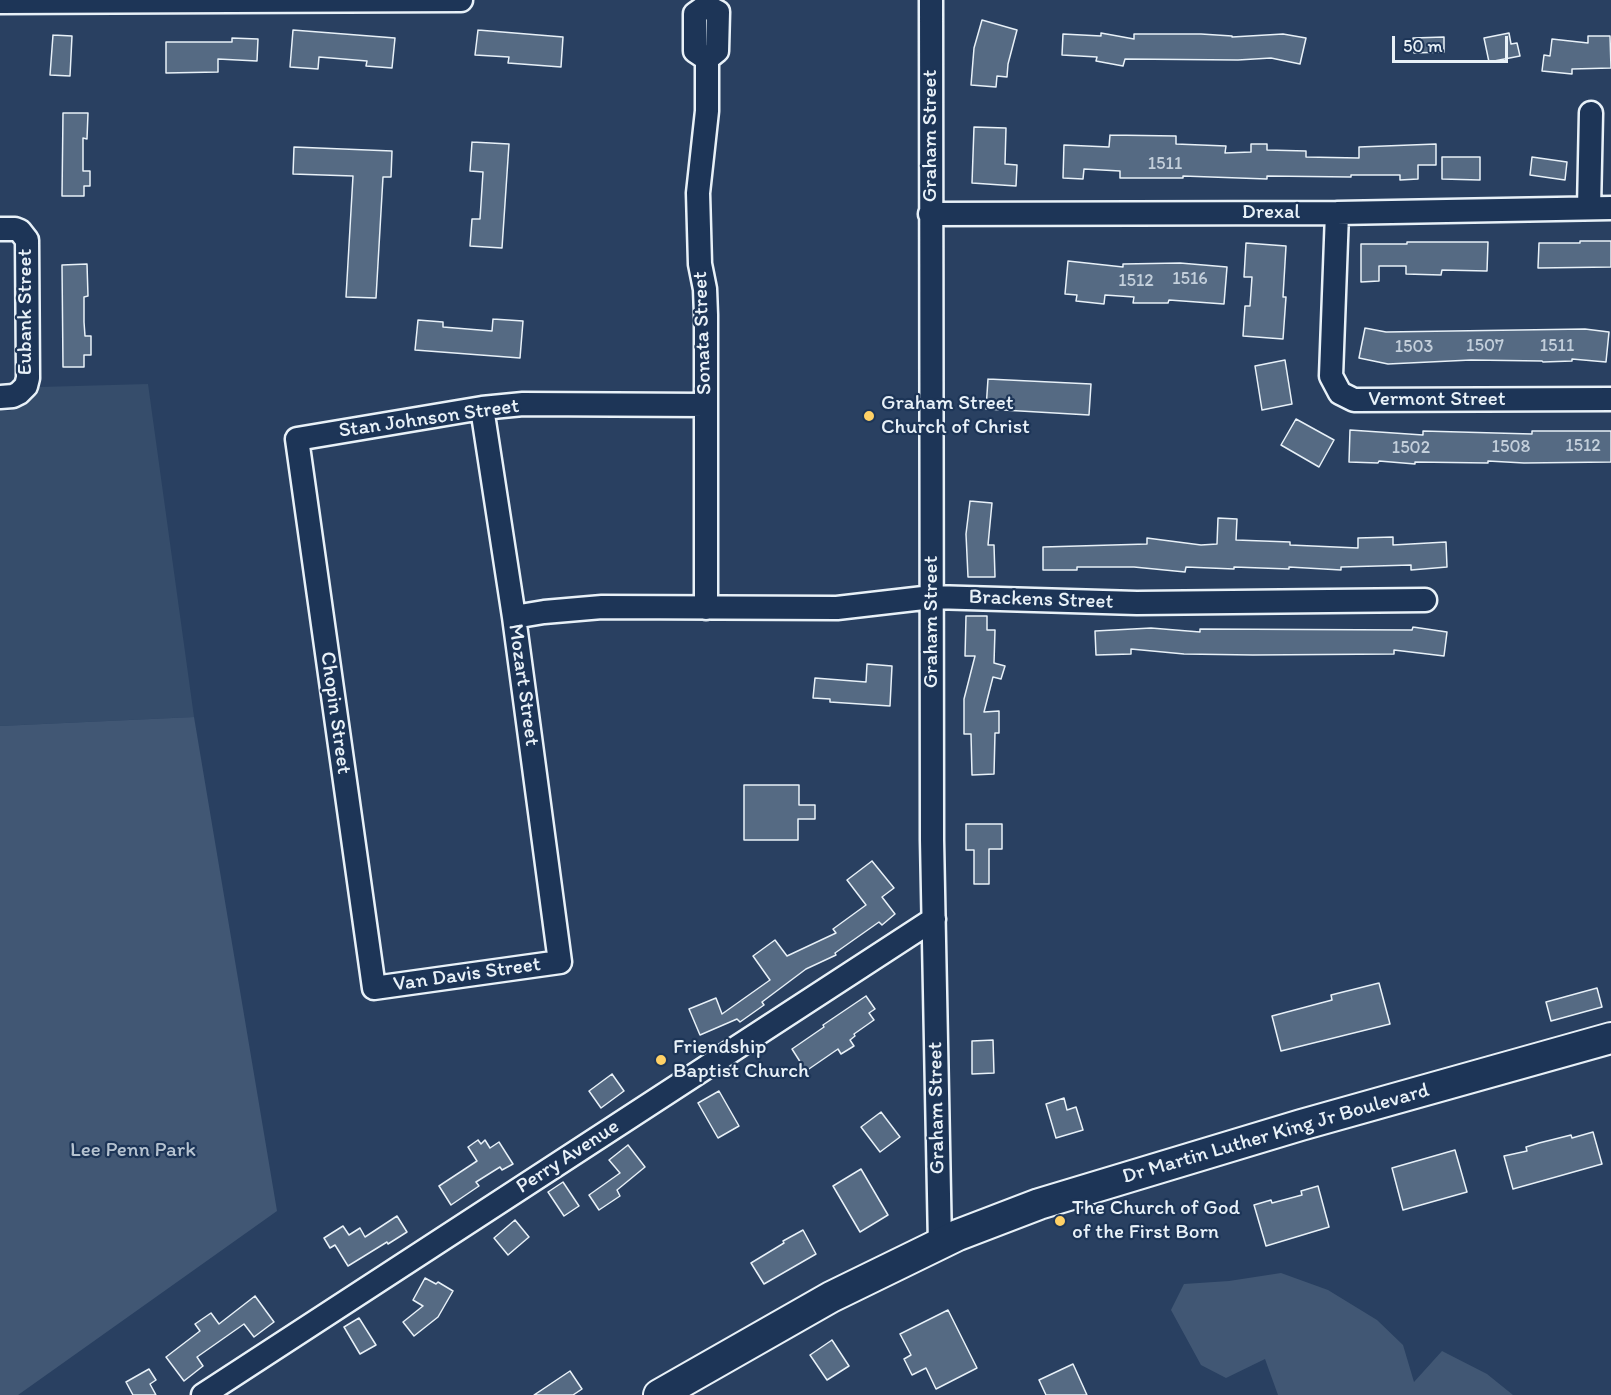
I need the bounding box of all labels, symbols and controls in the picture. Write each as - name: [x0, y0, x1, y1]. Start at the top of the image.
- scale bar: [1395, 24, 1510, 62]
- text: 50 m: [1403, 35, 1443, 57]
- street label: Graham Street: [918, 70, 944, 202]
- house number: 1511: [1148, 153, 1182, 175]
- street label: Drexal: [1242, 200, 1300, 226]
- street label: Eubank Street: [13, 249, 39, 375]
- house number: 1516: [1172, 268, 1208, 290]
- house number: 1512: [1118, 270, 1154, 292]
- street label: Sonata Street: [688, 271, 718, 395]
- house number: 1507: [1466, 335, 1504, 357]
- house number: 1511: [1540, 335, 1574, 357]
- house number: 1503: [1395, 336, 1433, 358]
- street label: Vermont Street: [1368, 387, 1506, 413]
- place label: Graham Street Church of Christ: [881, 391, 1030, 441]
- street label: Stan Johnson Street: [337, 394, 521, 444]
- marker: Graham Street Church of Christ: [862, 409, 876, 423]
- house number: 1512: [1565, 435, 1601, 457]
- house number: 1508: [1492, 436, 1530, 458]
- house number: 1502: [1392, 437, 1430, 459]
- street label: Graham Street: [919, 556, 945, 688]
- street label: Brackens Street: [968, 585, 1114, 615]
- street label: Mozart Street: [502, 622, 544, 748]
- street label: Chopin Street: [314, 650, 356, 776]
- street label: Van Davis Street: [392, 952, 542, 998]
- place label: Friendship Baptist Church: [673, 1035, 809, 1085]
- street label: Graham Street: [923, 1041, 951, 1175]
- marker: Friendship Baptist Church: [654, 1053, 668, 1067]
- street label: Dr Martin Luther King Jr Boulevard: [1120, 1078, 1432, 1190]
- street label: Perry Avenue: [512, 1114, 624, 1200]
- park label: Lee Penn Park: [70, 1138, 196, 1164]
- place label: The Church of God of the First Born: [1072, 1196, 1240, 1246]
- marker: The Church of God of the First Born: [1053, 1214, 1067, 1228]

